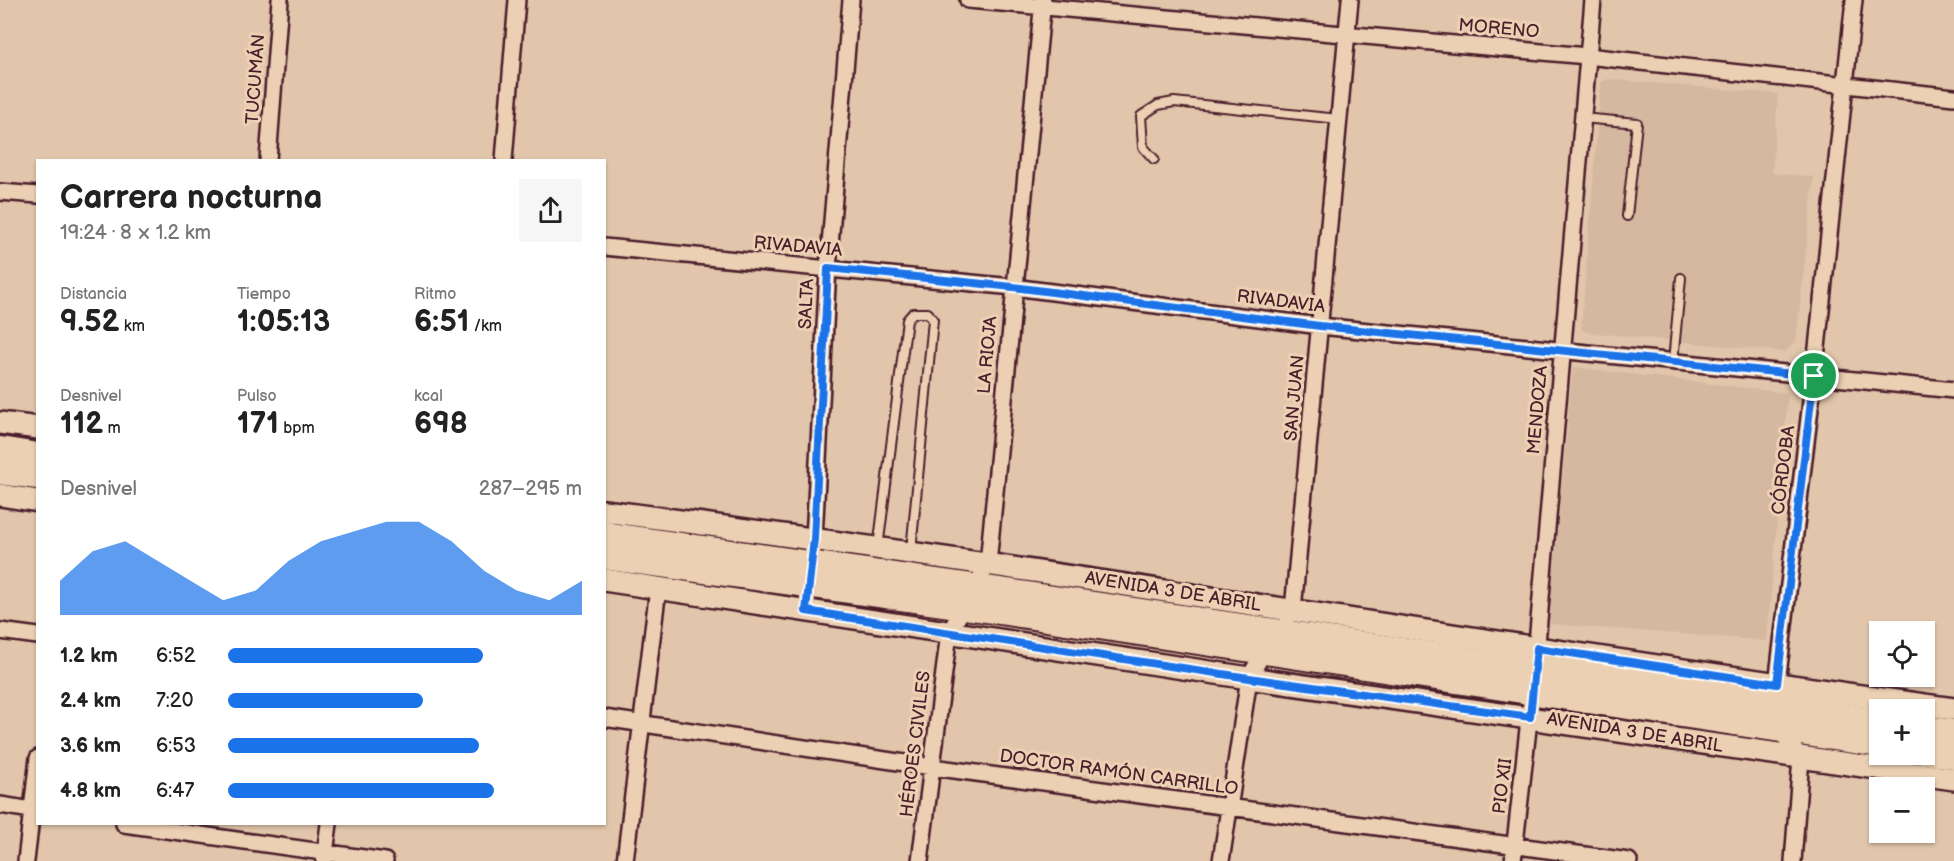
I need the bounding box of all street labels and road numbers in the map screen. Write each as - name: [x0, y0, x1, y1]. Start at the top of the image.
- street label: MORENO: [1458, 15, 1540, 42]
- street label: TUCUMÁN: [240, 33, 269, 125]
- street label: RIVADAVIA: [753, 232, 843, 261]
- street label: SALTA: [795, 278, 818, 330]
- street label: RIVADAVIA: [1236, 286, 1326, 317]
- street label: LA RIOJA: [974, 315, 1001, 395]
- street label: SAN JUAN: [1280, 354, 1309, 442]
- street label: MENDOZA: [1523, 365, 1552, 455]
- street label: CÓRDOBA: [1766, 424, 1799, 516]
- street label: AVENIDA 3 DE ABRIL: [1083, 567, 1263, 616]
- street label: HÉROES CIVILES: [894, 670, 935, 818]
- street label: AVENIDA 3 DE ABRIL: [1545, 708, 1725, 757]
- street label: DOCTOR RAMÓN CARRILLO: [998, 743, 1240, 800]
- street label: PIO XII: [1489, 757, 1516, 815]

